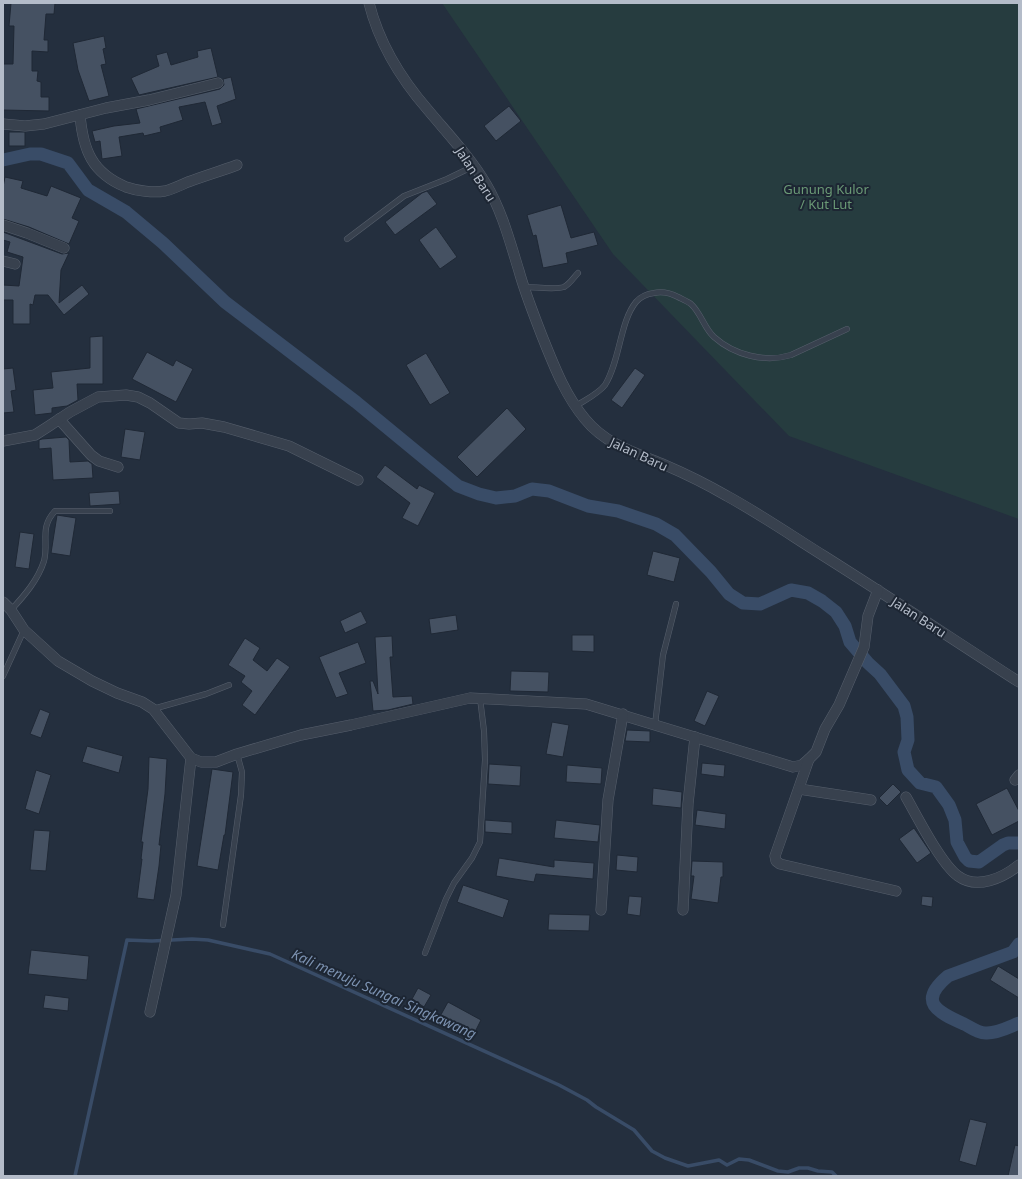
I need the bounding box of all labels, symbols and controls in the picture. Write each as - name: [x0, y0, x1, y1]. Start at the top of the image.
- street label: Jalan Baru: [450, 141, 500, 205]
- park label: Gunung Kulor / Kut Lut: [783, 180, 869, 213]
- street label: Jalan Baru: [605, 432, 671, 475]
- street label: Jalan Baru: [886, 591, 950, 641]
- water label: Kali menuju Sungai Singkawang: [289, 944, 479, 1043]

